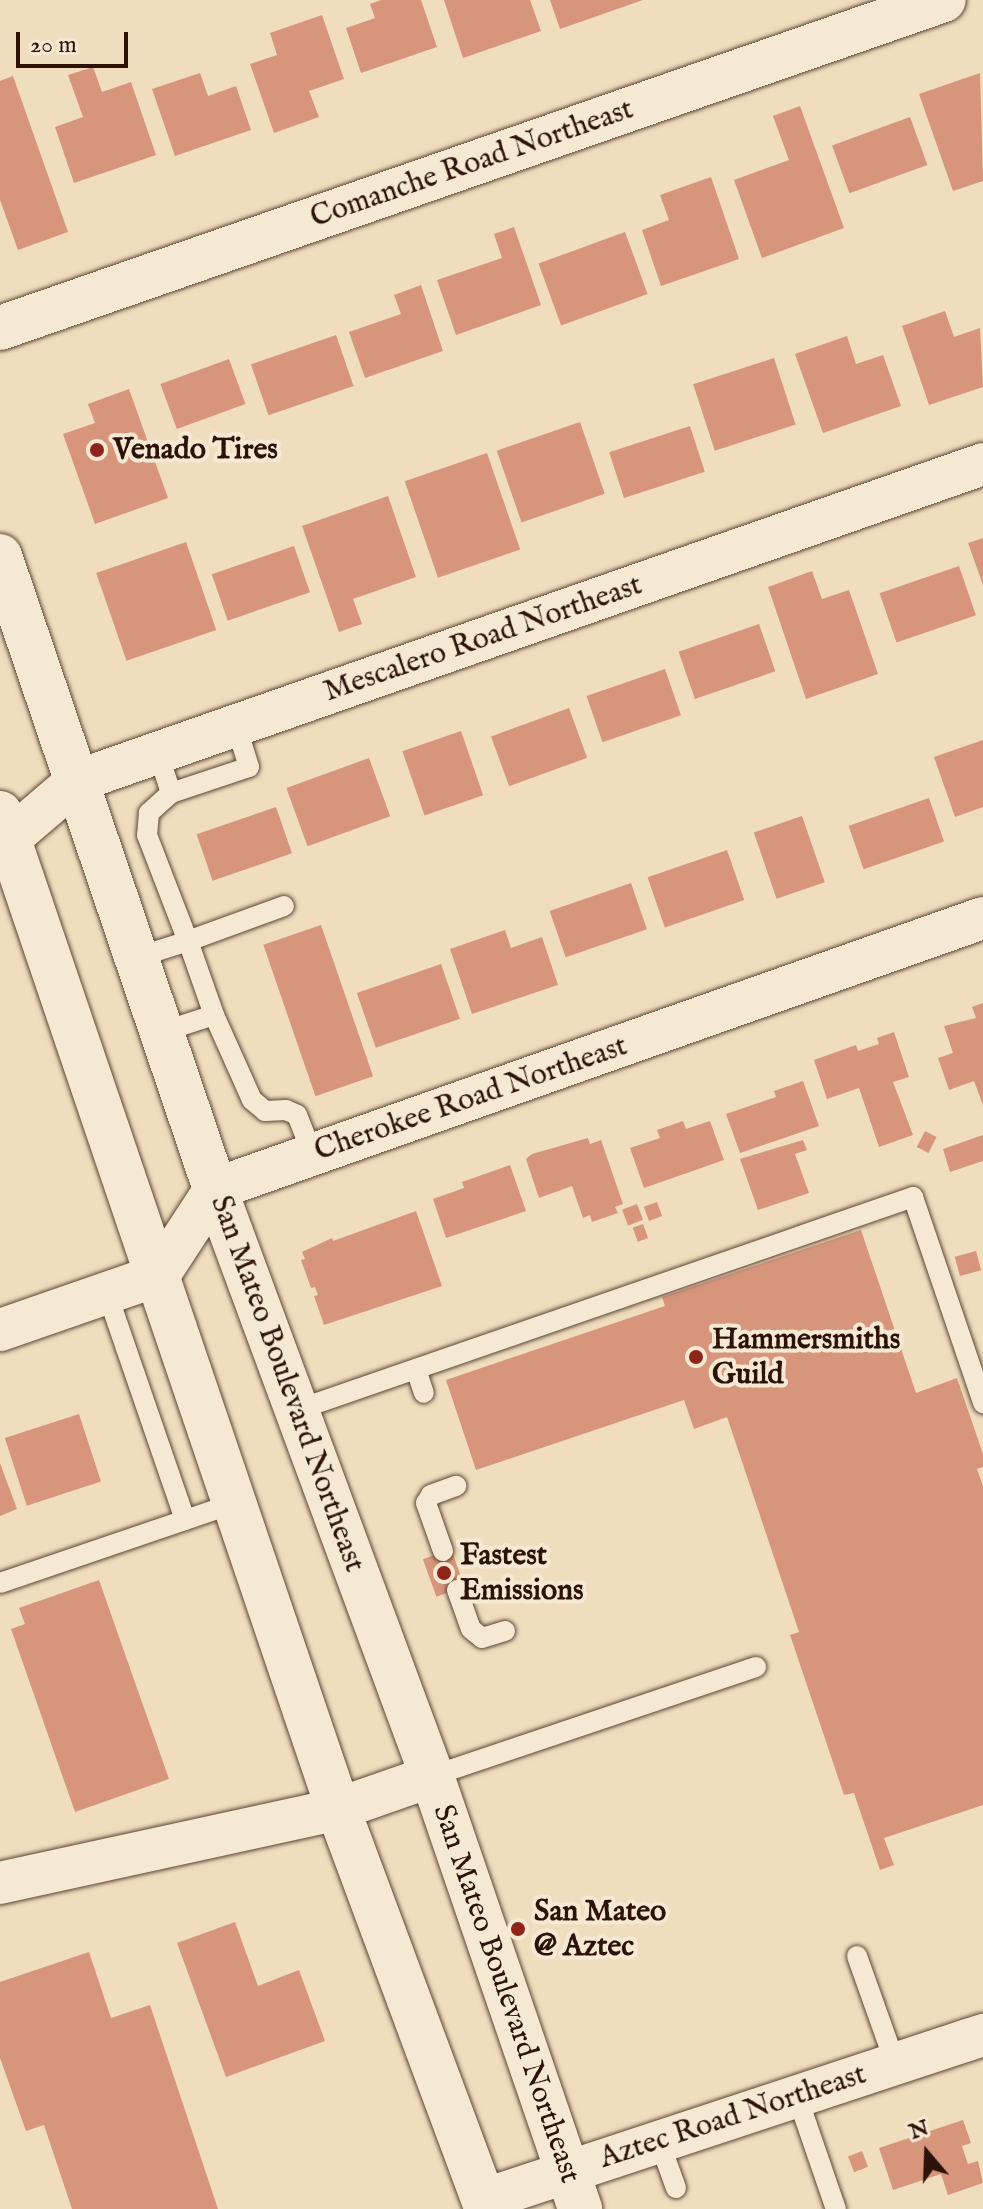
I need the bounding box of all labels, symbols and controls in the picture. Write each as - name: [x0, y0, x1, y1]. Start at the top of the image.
- scale bar: [20, 16, 132, 66]
- text: 20 m: [30, 30, 77, 61]
- street label: Comanche Road Northeast: [306, 92, 638, 236]
- place label: Venado Tires: [113, 432, 278, 468]
- marker: Venado Tires: [88, 441, 106, 459]
- street label: Mescalero Road Northeast: [319, 568, 647, 710]
- street label: Cherokee Road Northeast: [310, 1029, 632, 1169]
- street label: San Mateo Boulevard Northeast: [202, 1191, 372, 1577]
- place label: Hammersmiths Guild: [712, 1322, 900, 1392]
- marker: Hammersmiths Guild: [687, 1348, 705, 1366]
- place label: Fastest Emissions: [460, 1538, 584, 1608]
- marker: Fastest Emissions: [435, 1564, 453, 1582]
- street label: San Mateo Boulevard Northeast: [424, 1800, 588, 2188]
- place label: San Mateo @ Aztec: [534, 1894, 666, 1964]
- marker: San Mateo @ Aztec: [509, 1920, 527, 1938]
- street label: Aztec Road Northeast: [595, 2057, 871, 2177]
- north arrow: [887, 2113, 967, 2193]
- text: N: [906, 2114, 933, 2147]

